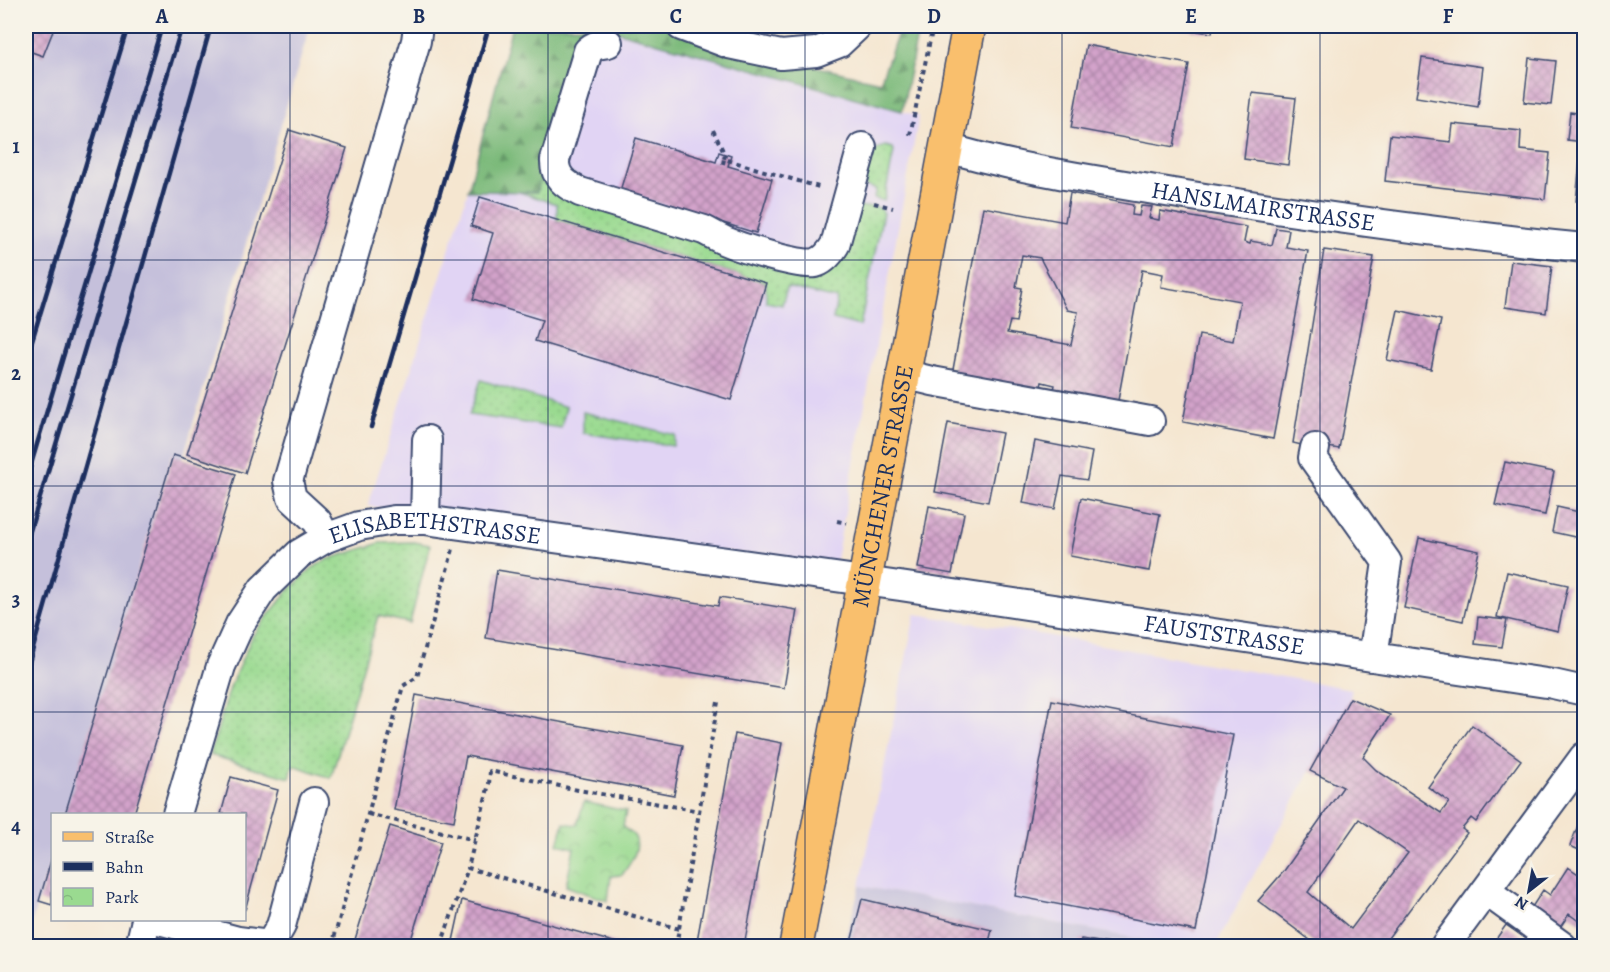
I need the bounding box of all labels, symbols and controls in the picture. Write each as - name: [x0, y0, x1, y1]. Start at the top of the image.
- text: A: [155, 3, 169, 30]
- text: B: [413, 3, 425, 30]
- text: C: [670, 3, 682, 30]
- text: D: [927, 3, 941, 30]
- text: E: [1185, 3, 1197, 30]
- text: F: [1443, 3, 1454, 30]
- text: 1: [12, 133, 20, 160]
- street label: HANSLMAIRSTRASSE: [1149, 174, 1377, 239]
- text: 2: [11, 360, 21, 387]
- street label: MÜNCHENER STRASSE: [844, 362, 921, 610]
- street label: ELISABETHSTRASSE: [324, 504, 543, 552]
- text: 3: [12, 586, 20, 613]
- street label: FAUSTSTRASSE: [1142, 607, 1307, 663]
- text: 4: [11, 813, 21, 840]
- legend: [51, 813, 246, 921]
- text: Straße: [105, 825, 154, 849]
- text: Bahn: [105, 855, 144, 879]
- north arrow: [1499, 861, 1559, 921]
- text: Park: [105, 885, 139, 909]
- text: N: [1511, 890, 1532, 915]

